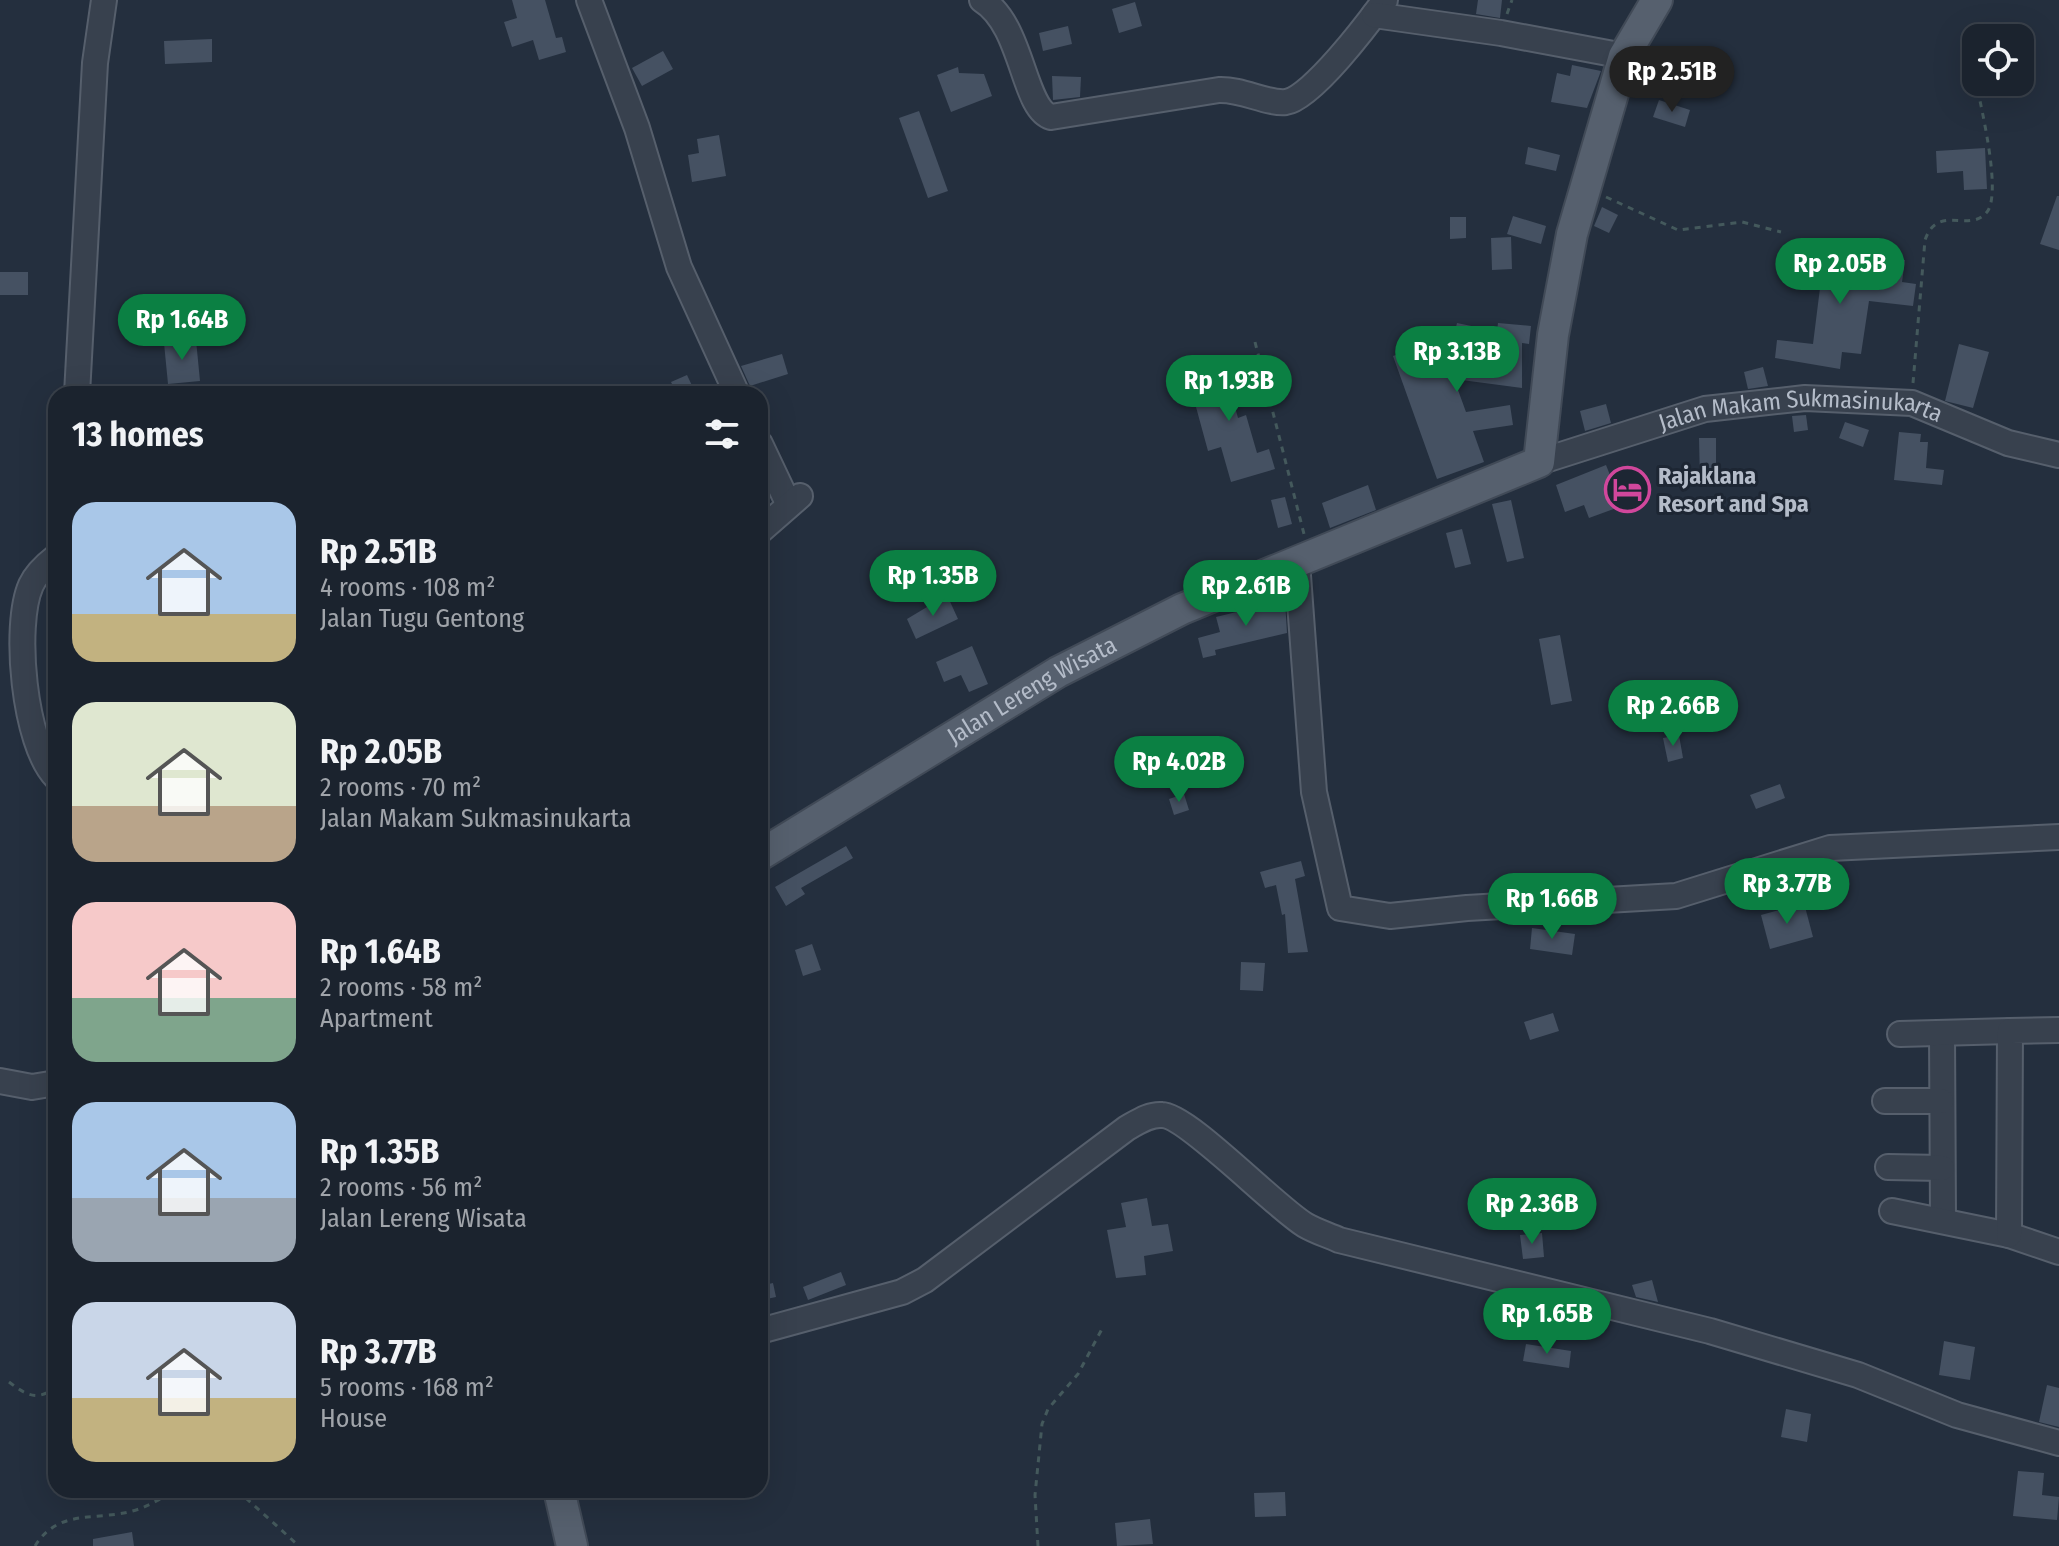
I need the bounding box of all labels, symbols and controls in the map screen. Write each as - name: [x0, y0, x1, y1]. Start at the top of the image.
- map controls: [1962, 24, 2034, 96]
- button: locate: [1962, 24, 2034, 96]
- pin: Rp 2.51B: [1589, 46, 1755, 114]
- text: Rp 2.51B: [1627, 56, 1717, 87]
- pin: Rp 2.05B: [1757, 238, 1923, 306]
- text: Rp 2.05B: [1793, 248, 1887, 279]
- pin: Rp 1.64B: [99, 294, 265, 362]
- text: Rp 1.64B: [136, 304, 228, 335]
- pin: Rp 3.13B: [1374, 326, 1540, 394]
- text: Rp 3.13B: [1413, 336, 1501, 367]
- pin: Rp 1.93B: [1146, 355, 1312, 423]
- text: Rp 1.93B: [1184, 365, 1274, 396]
- street label: Jalan Makam Sukmasinukarta: [1655, 383, 1947, 437]
- icon: filters: [700, 412, 744, 456]
- text: 13 homes: [72, 414, 204, 455]
- place label: Rajaklana Resort and Spa: [1658, 462, 1809, 518]
- hotel icon: Rajaklana Resort and Spa: [1603, 466, 1651, 514]
- text: Rp 2.51B: [320, 531, 437, 572]
- icon: home: [136, 534, 232, 630]
- pin: Rp 1.35B: [850, 550, 1016, 618]
- text: Rp 1.35B: [887, 560, 979, 591]
- pin: Rp 2.61B: [1163, 560, 1329, 628]
- text: Rp 2.61B: [1201, 570, 1291, 601]
- text: 4 rooms · 108 m²: [320, 572, 495, 603]
- text: Jalan Tugu Gentong: [320, 603, 524, 634]
- street label: Jalan Lereng Wisata: [942, 631, 1121, 750]
- pin: Rp 2.66B: [1590, 680, 1756, 748]
- text: Rp 2.66B: [1626, 690, 1720, 721]
- text: Rp 2.05B: [320, 731, 442, 772]
- icon: home: [136, 734, 232, 830]
- pin: Rp 4.02B: [1096, 736, 1262, 804]
- text: Rp 4.02B: [1132, 746, 1226, 777]
- text: 2 rooms · 70 m²: [320, 772, 481, 803]
- text: Jalan Makam Sukmasinukarta: [320, 803, 631, 834]
- pin: Rp 3.77B: [1704, 858, 1870, 926]
- text: Rp 3.77B: [1742, 868, 1832, 899]
- pin: Rp 1.66B: [1469, 873, 1635, 941]
- text: Rp 1.66B: [1506, 883, 1598, 914]
- text: Rp 1.64B: [320, 931, 441, 972]
- icon: home: [136, 934, 232, 1030]
- text: 2 rooms · 58 m²: [320, 972, 482, 1003]
- text: Apartment: [320, 1003, 433, 1034]
- text: Rp 1.35B: [320, 1131, 439, 1172]
- icon: home: [136, 1134, 232, 1230]
- text: 2 rooms · 56 m²: [320, 1172, 482, 1203]
- pin: Rp 2.36B: [1449, 1178, 1615, 1246]
- text: Rp 2.36B: [1486, 1188, 1578, 1219]
- text: Jalan Lereng Wisata: [320, 1203, 527, 1234]
- pin: Rp 1.65B: [1464, 1288, 1630, 1356]
- text: Rp 1.65B: [1501, 1298, 1593, 1329]
- text: Rp 3.77B: [320, 1331, 437, 1372]
- icon: home: [136, 1334, 232, 1430]
- text: 5 rooms · 168 m²: [320, 1372, 494, 1403]
- text: House: [320, 1403, 387, 1434]

